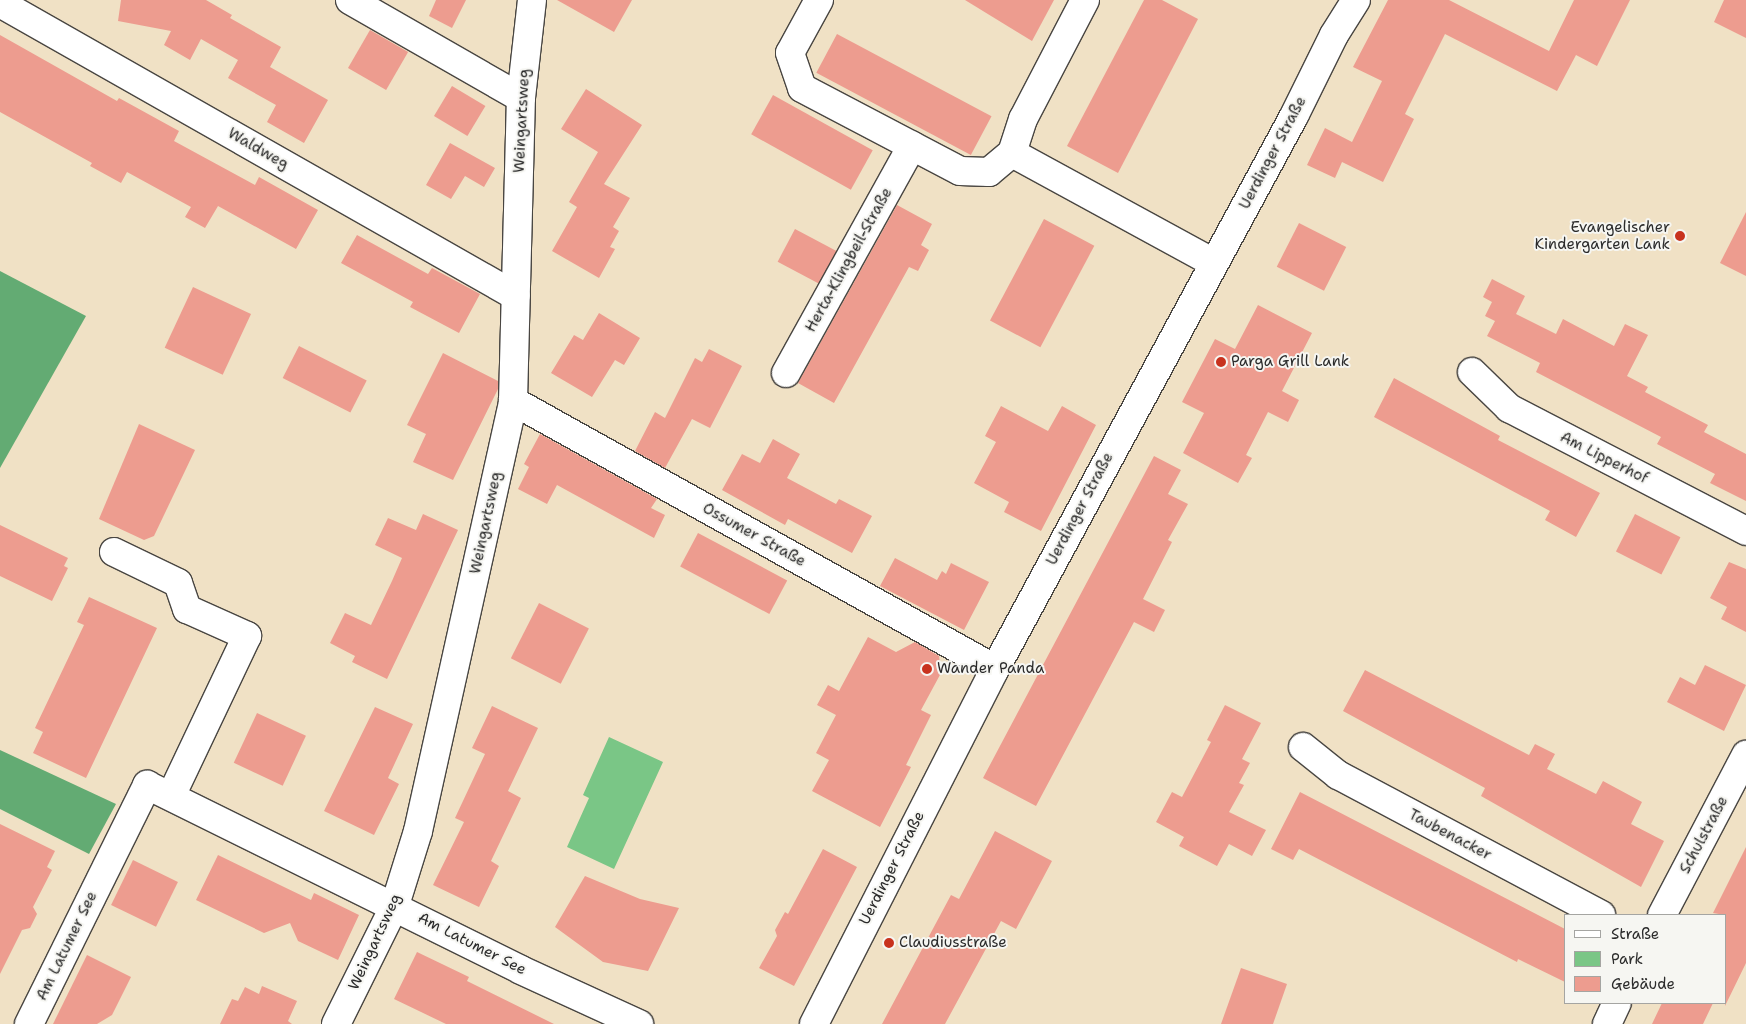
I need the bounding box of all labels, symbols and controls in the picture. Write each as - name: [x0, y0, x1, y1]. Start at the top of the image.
- street label: Weingartsweg: [510, 69, 534, 173]
- street label: Uerdinger Straße: [1236, 94, 1310, 212]
- street label: Waldweg: [224, 124, 292, 174]
- street label: Herta-Klingbeil-Straße: [802, 185, 896, 335]
- place label: Evangelischer Kindergarten Lank: [1535, 218, 1670, 253]
- marker: Evangelischer Kindergarten Lank: [1674, 230, 1686, 242]
- place label: Parga Grill Lank: [1231, 353, 1349, 371]
- marker: Parga Grill Lank: [1215, 356, 1227, 368]
- street label: Am Lipperhof: [1557, 428, 1651, 488]
- street label: Uerdinger Straße: [1043, 450, 1117, 568]
- street label: Weingartsweg: [466, 470, 506, 576]
- street label: Ossumer Straße: [699, 499, 809, 571]
- place label: Wander Panda: [937, 660, 1044, 678]
- marker: Wander Panda: [921, 663, 933, 675]
- street label: Schulstraße: [1676, 793, 1732, 877]
- street label: Taubenacker: [1405, 806, 1495, 864]
- street label: Uerdinger Straße: [856, 808, 928, 928]
- street label: Am Latumer See: [33, 889, 101, 1003]
- street label: Weingartsweg: [345, 891, 405, 993]
- street label: Am Latumer See: [415, 909, 529, 979]
- legend: [1564, 914, 1726, 1004]
- text: Straße: [1611, 924, 1659, 944]
- place label: Claudiusstraße: [899, 934, 1007, 952]
- marker: Claudiusstraße: [883, 937, 895, 949]
- text: Park: [1611, 949, 1643, 969]
- text: Gebäude: [1611, 974, 1675, 994]

